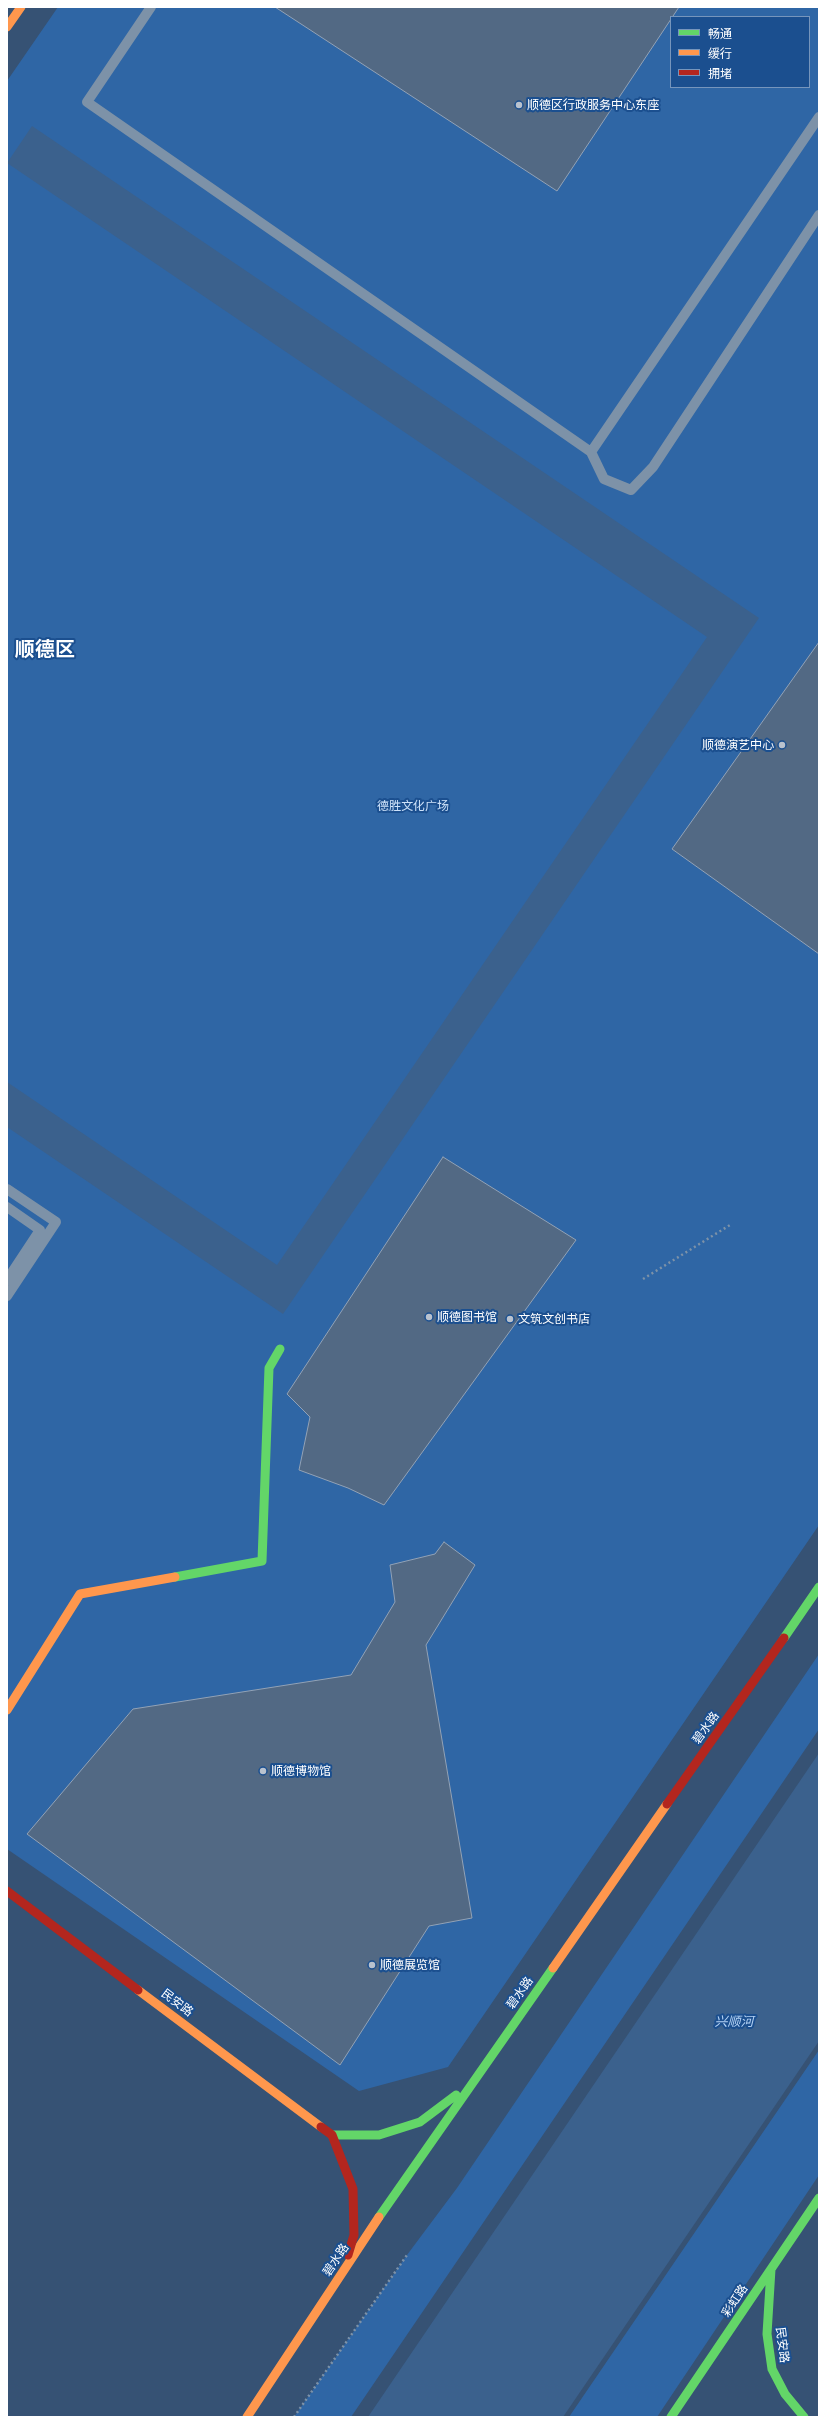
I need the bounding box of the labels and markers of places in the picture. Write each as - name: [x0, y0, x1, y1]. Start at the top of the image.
- place label: 顺德区行政服务中心东座: [527, 98, 659, 112]
- marker: 顺德区行政服务中心东座: [514, 100, 524, 110]
- place label: 顺德演艺中心: [702, 738, 774, 752]
- marker: 顺德演艺中心: [777, 740, 787, 750]
- place label: 顺德图书馆: [437, 1310, 497, 1324]
- marker: 顺德图书馆: [424, 1312, 434, 1322]
- place label: 文筑文创书店: [518, 1312, 590, 1326]
- marker: 文筑文创书店: [505, 1314, 515, 1324]
- place label: 顺德博物馆: [271, 1764, 331, 1778]
- marker: 顺德博物馆: [258, 1766, 268, 1776]
- place label: 顺德展览馆: [380, 1958, 440, 1972]
- marker: 顺德展览馆: [367, 1960, 377, 1970]

